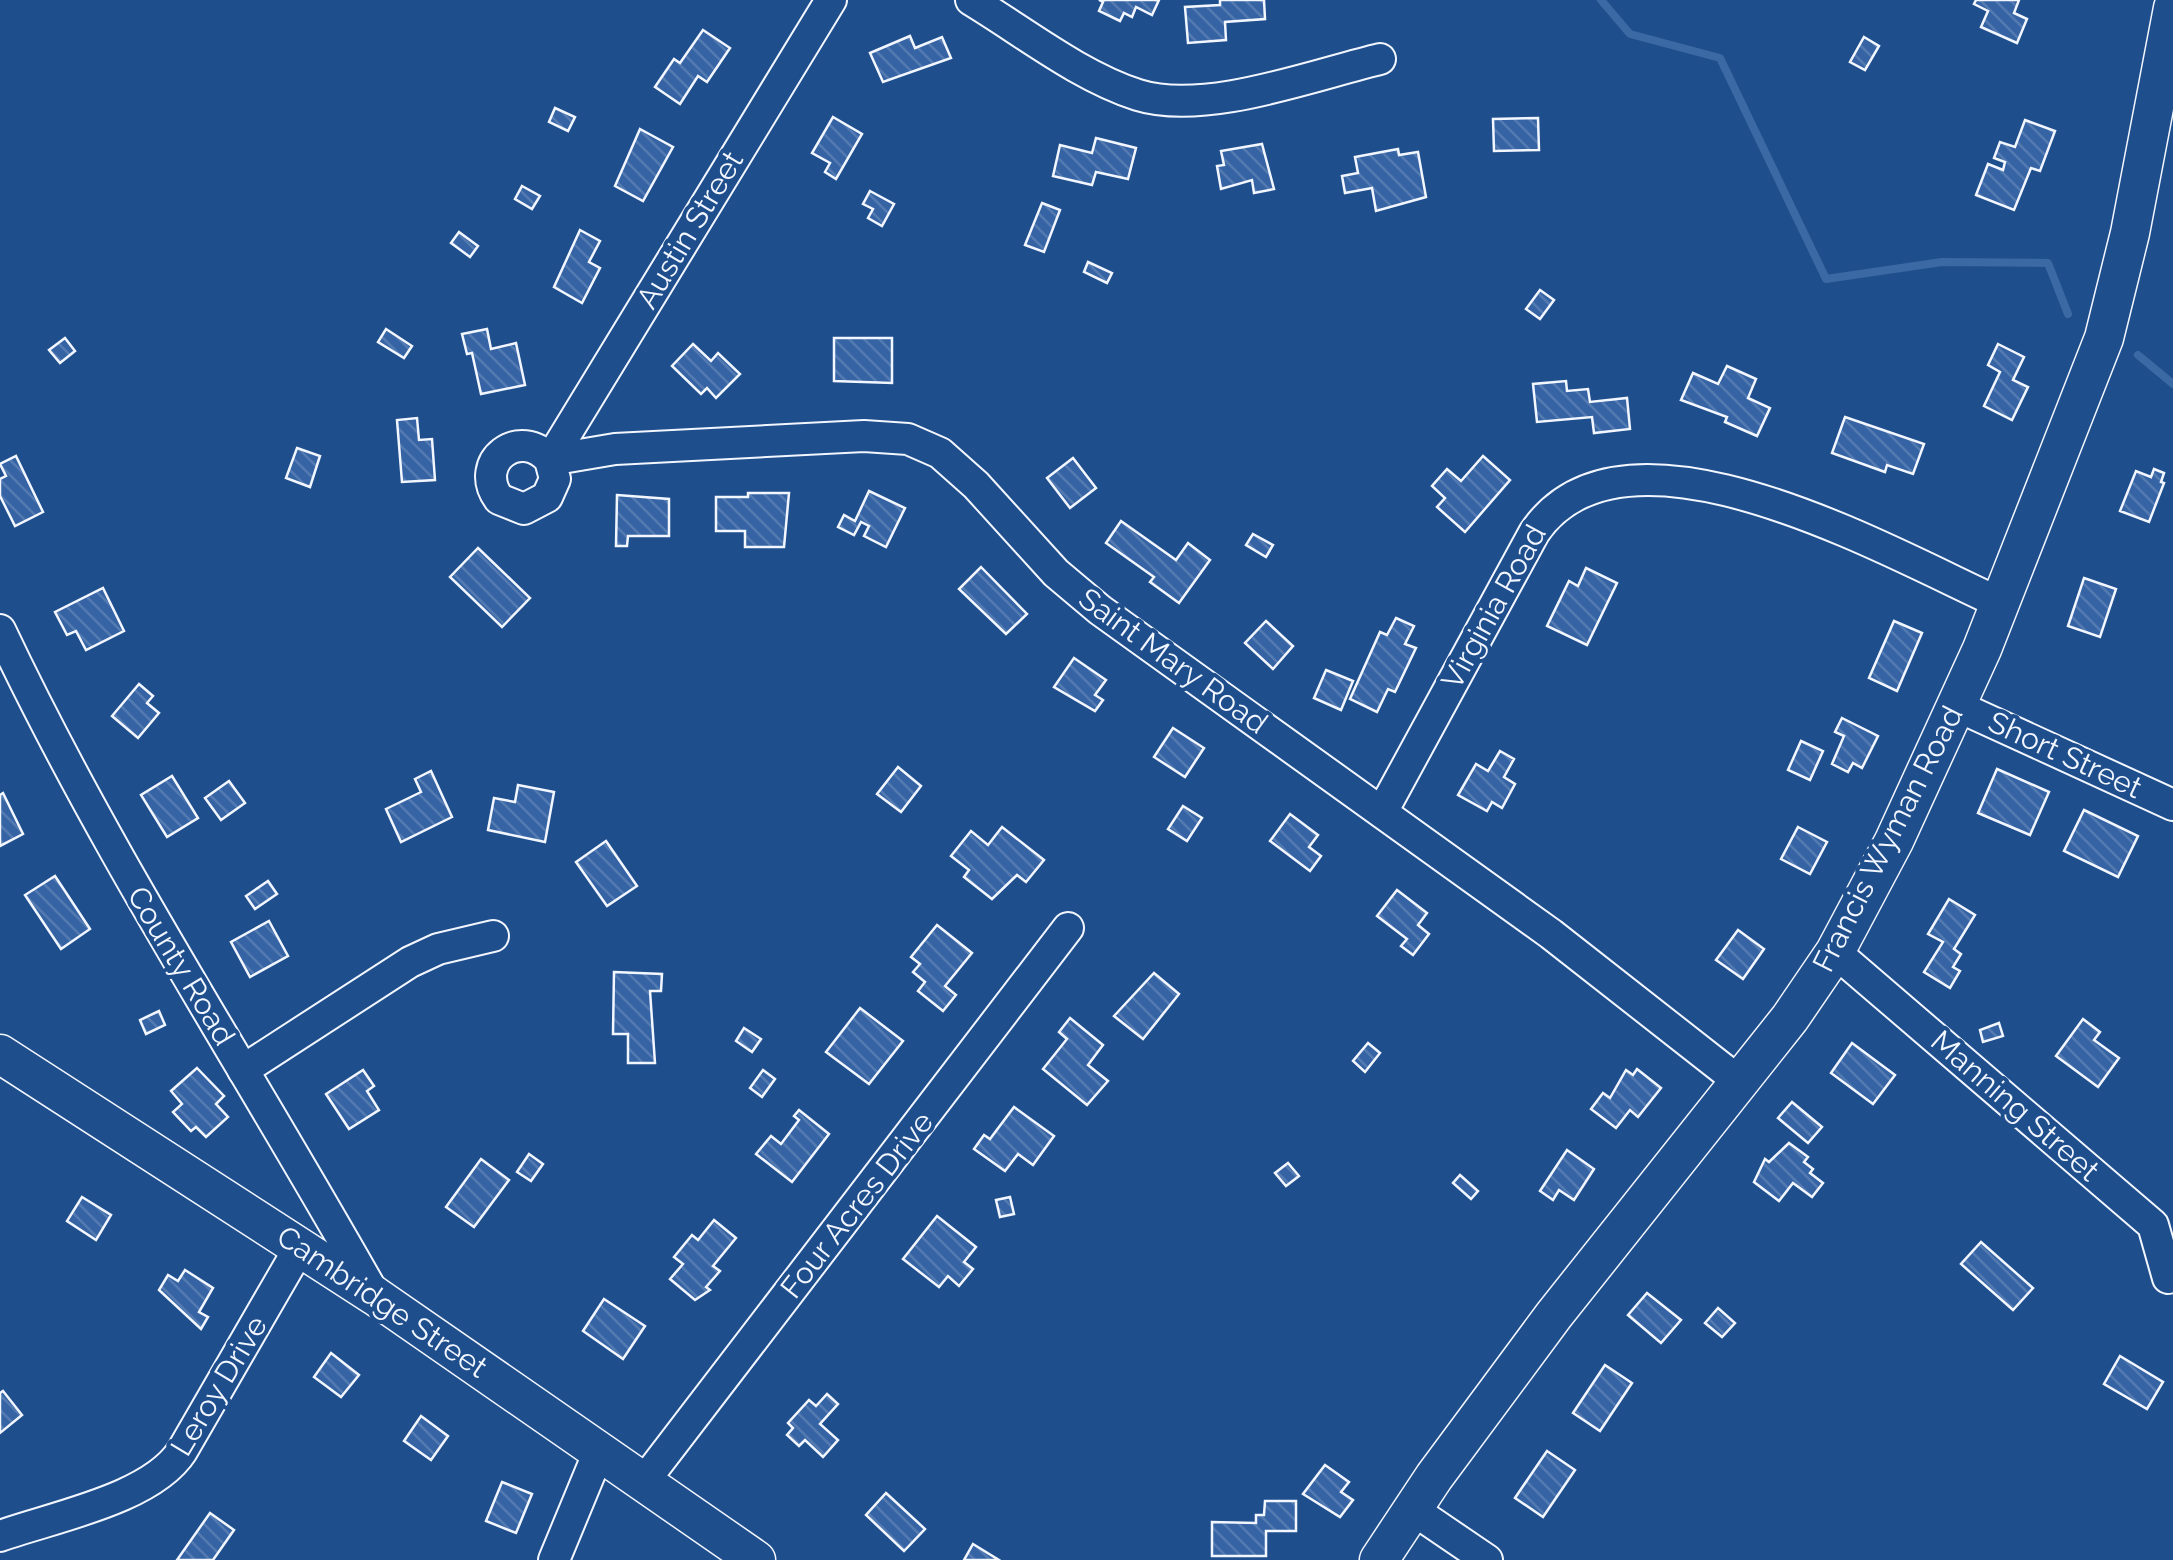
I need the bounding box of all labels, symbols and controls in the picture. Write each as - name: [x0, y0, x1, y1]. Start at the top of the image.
- street label: Austin Street: [629, 145, 750, 315]
- street label: Virginia Road: [1434, 519, 1553, 695]
- street label: Saint Mary Road: [1072, 581, 1274, 741]
- street label: Francis Wyman Road: [1805, 700, 1970, 977]
- street label: Short Street: [1983, 704, 2147, 805]
- street label: County Road: [120, 880, 242, 1051]
- street label: Manning Street: [1924, 1023, 2106, 1188]
- street label: Four Acres Drive: [773, 1105, 940, 1305]
- street label: Cambridge Street: [271, 1218, 494, 1385]
- street label: Leroy Drive: [163, 1310, 274, 1462]

